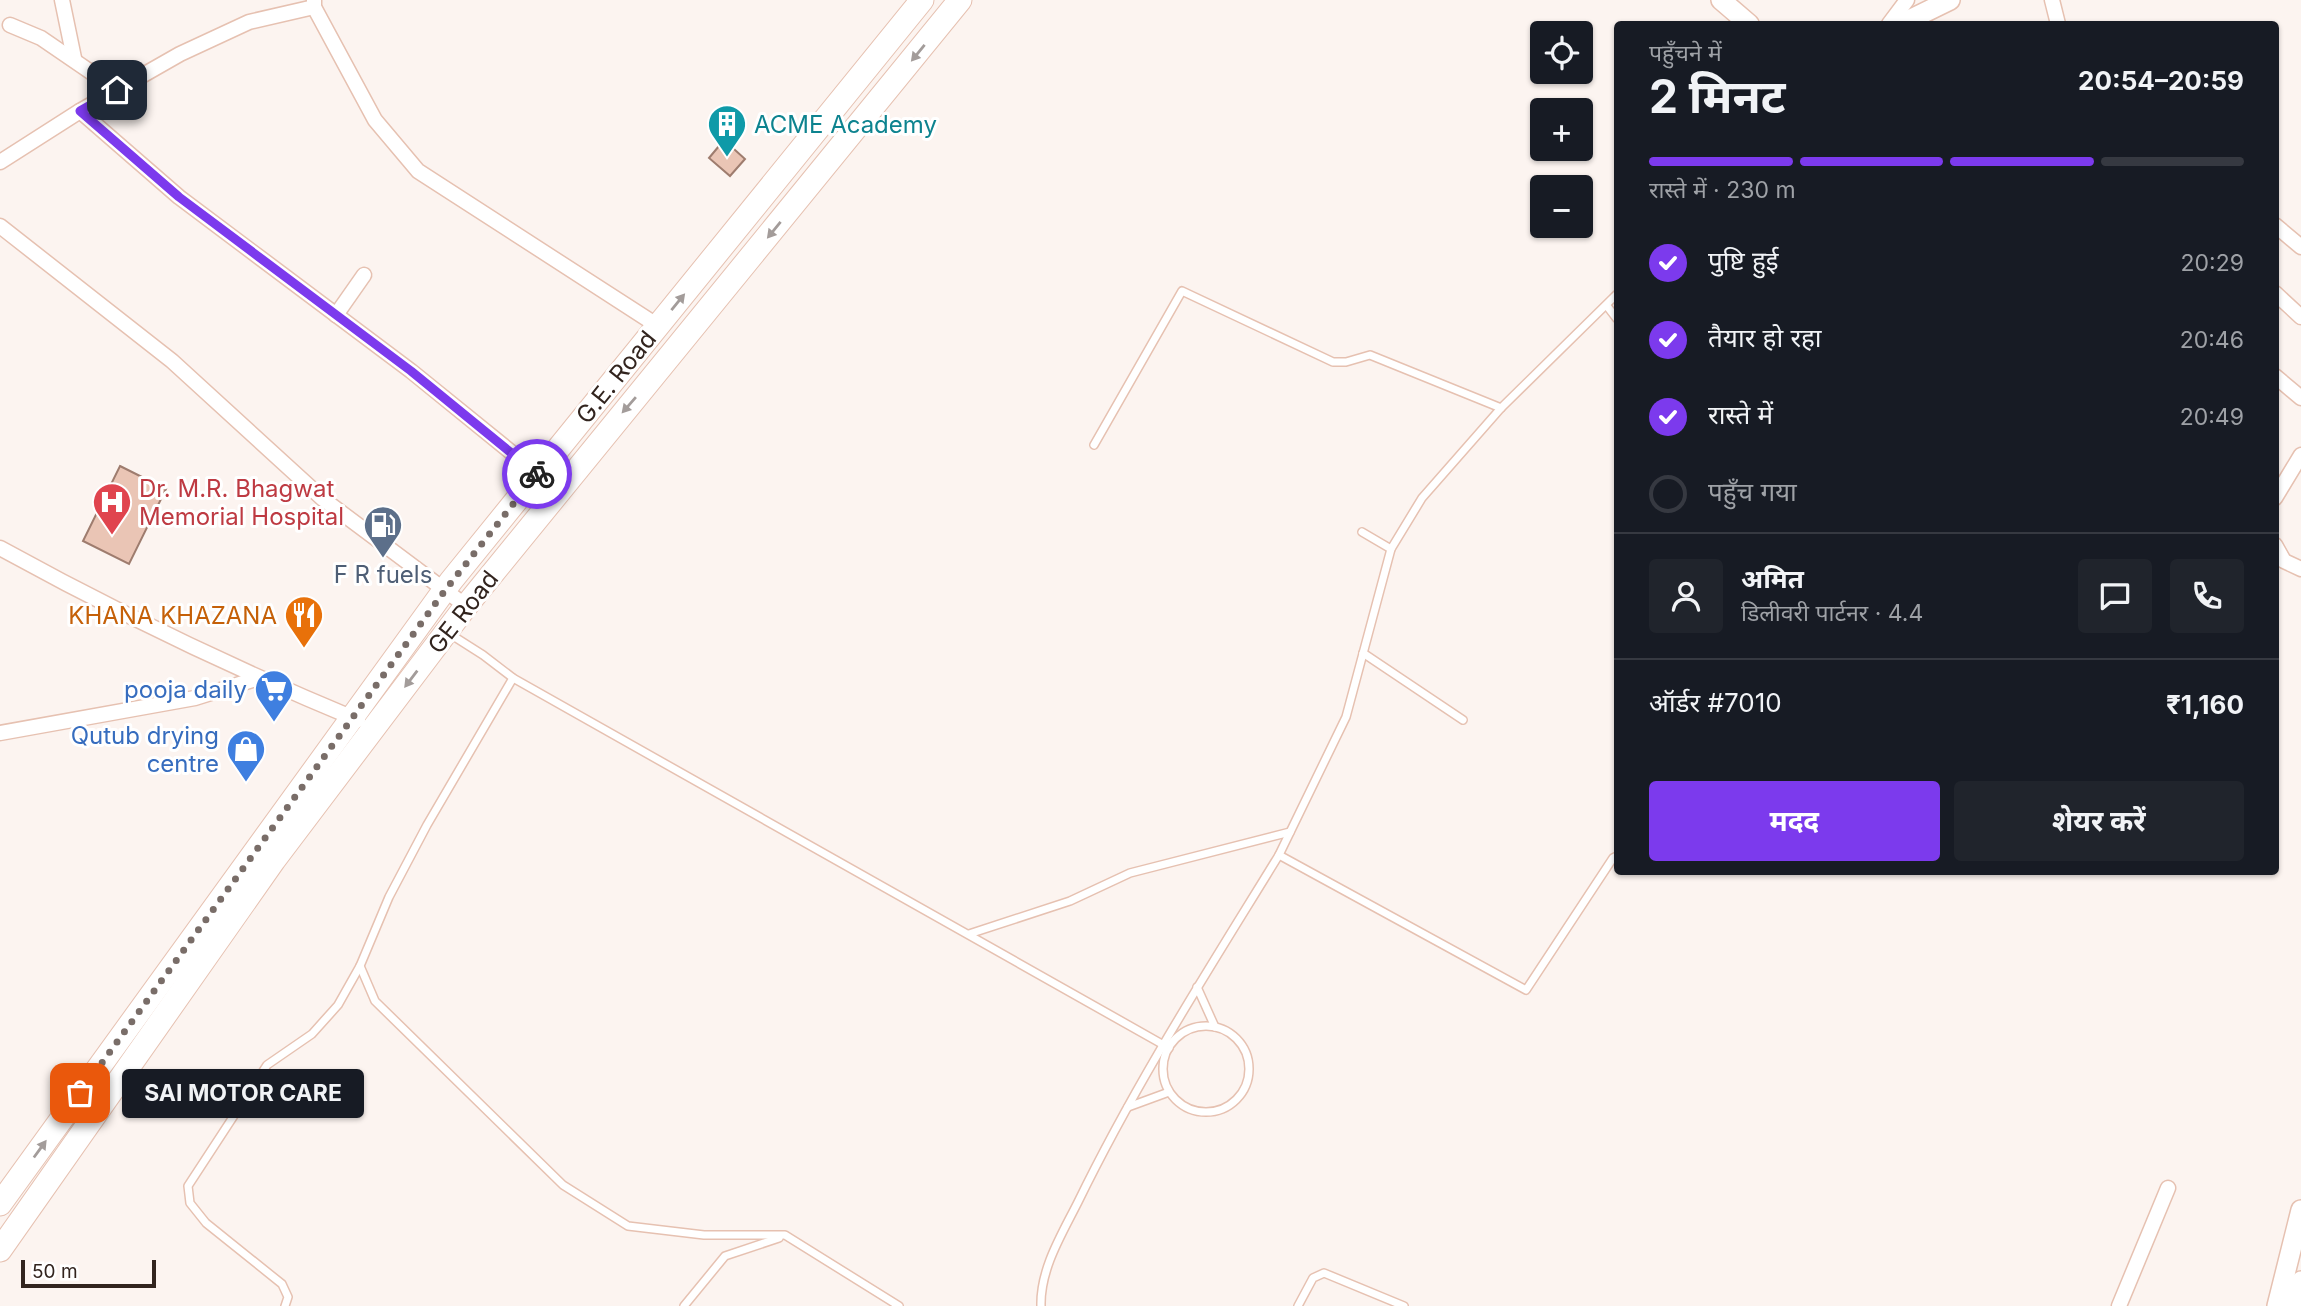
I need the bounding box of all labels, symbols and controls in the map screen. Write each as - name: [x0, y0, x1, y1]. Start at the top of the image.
- map controls: [1530, 21, 1593, 238]
- button: locate: [1530, 21, 1593, 84]
- text: पहुँचने में: [1649, 39, 1722, 67]
- one-way arrow: [910, 44, 925, 62]
- pin: [87, 60, 147, 120]
- text: 20:54–20:59: [2078, 65, 2244, 96]
- text: 2 मिनट: [1649, 68, 1785, 124]
- icon: home: [98, 71, 136, 109]
- button: +: [1530, 98, 1593, 161]
- building icon: ACME Academy: [706, 103, 748, 158]
- place label: ACME Academy: [754, 110, 937, 139]
- button: −: [1530, 175, 1593, 238]
- text: रास्ते में · 230 m: [1649, 176, 1796, 204]
- one-way arrow: [767, 221, 782, 239]
- icon: check: [1649, 244, 1687, 282]
- text: पुष्टि हुई: [1708, 245, 1779, 276]
- text: 20:29: [2181, 249, 2244, 277]
- one-way arrow: [670, 293, 685, 311]
- icon: check: [1649, 321, 1687, 359]
- text: तैयार हो रहा: [1708, 322, 1822, 353]
- street label: G.E. Road: [570, 325, 662, 429]
- text: 20:46: [2180, 326, 2244, 354]
- one-way arrow: [622, 397, 637, 414]
- icon: check: [1649, 398, 1687, 436]
- text: रास्ते में: [1708, 399, 1773, 430]
- text: 20:49: [2180, 403, 2244, 431]
- courier: [502, 439, 572, 509]
- icon: bike: [518, 455, 556, 493]
- place label: Dr. M.R. Bhagwat Memorial Hospital: [139, 474, 344, 531]
- text: पहुँच गया: [1708, 476, 1797, 507]
- hospital icon: Dr. M.R. Bhagwat Memorial Hospital: [91, 481, 133, 536]
- fuel station icon: F R fuels: [362, 504, 404, 559]
- button: person: [1649, 559, 1723, 633]
- button: chat: [2078, 559, 2152, 633]
- button: phone: [2170, 559, 2244, 633]
- place label: F R fuels: [334, 560, 432, 589]
- text: अमित: [1741, 563, 1804, 594]
- street label: GE Road: [422, 565, 504, 659]
- restaurant icon: KHANA KHAZANA: [283, 594, 325, 649]
- text: डिलीवरी पार्टनर · 4.4: [1741, 599, 1923, 627]
- place label: KHANA KHAZANA: [68, 601, 277, 630]
- supermarket icon: pooja daily: [253, 668, 295, 723]
- one-way arrow: [405, 670, 419, 688]
- place label: pooja daily: [124, 675, 247, 704]
- text: ऑर्डर #7010: [1649, 687, 1782, 718]
- text: ₹1,160: [2166, 689, 2244, 720]
- place label: Qutub drying centre: [71, 721, 219, 778]
- shop icon: Qutub drying centre: [225, 728, 267, 783]
- button: मदद: [1649, 781, 1940, 861]
- button: शेयर करें: [1954, 781, 2244, 861]
- pin: [50, 1063, 110, 1123]
- callout: SAI MOTOR CARE: [122, 1068, 364, 1118]
- icon: bag: [61, 1074, 99, 1112]
- text: SAI MOTOR CARE: [144, 1079, 342, 1107]
- one-way arrow: [33, 1140, 47, 1158]
- scale bar: [21, 1257, 156, 1289]
- text: 50 m: [32, 1260, 78, 1283]

